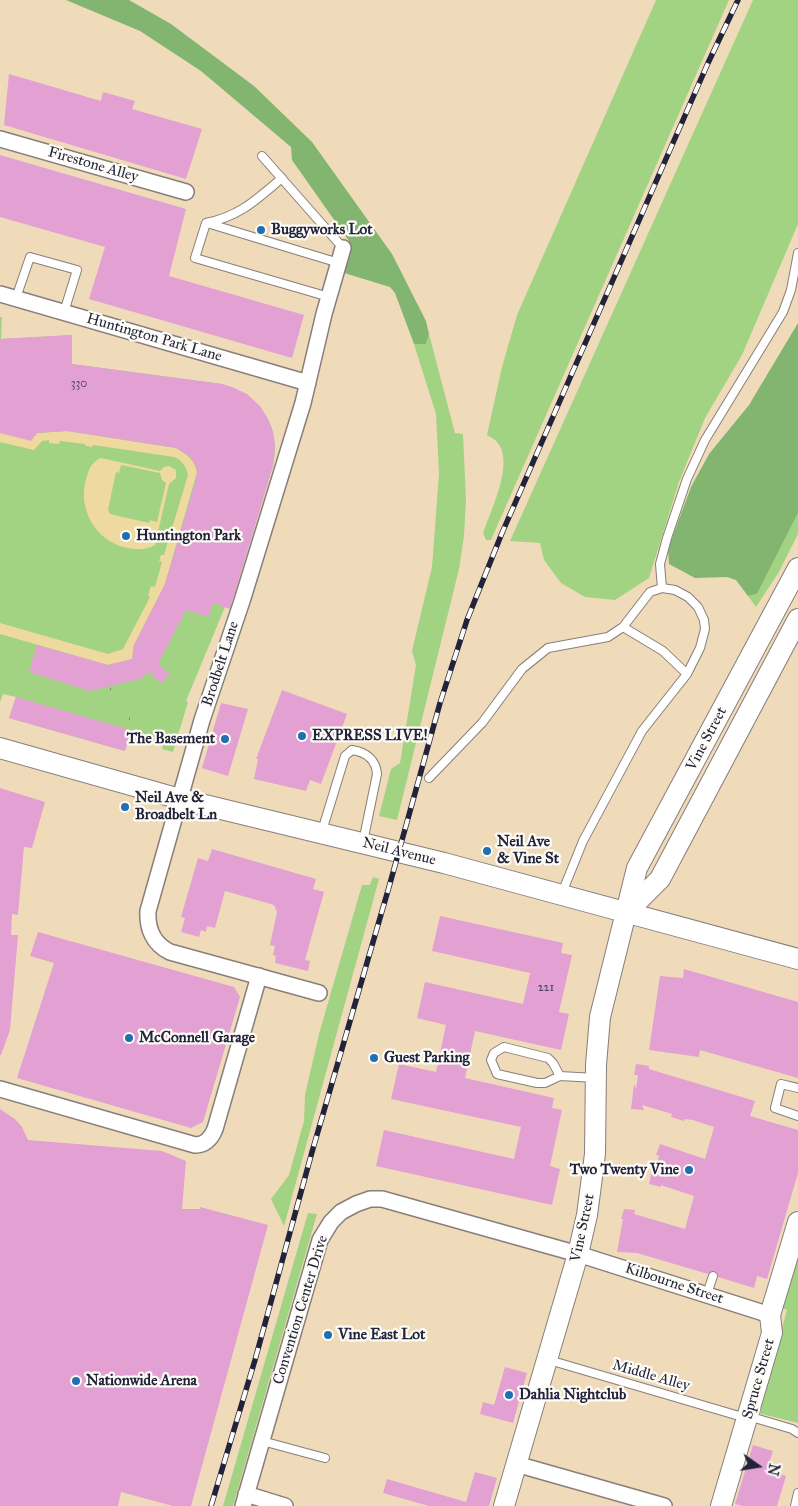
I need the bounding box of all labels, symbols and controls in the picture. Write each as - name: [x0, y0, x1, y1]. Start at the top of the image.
- street label: Firestone Alley: [46, 144, 140, 186]
- place label: Buggyworks Lot: [271, 221, 373, 239]
- marker: Buggyworks Lot: [255, 224, 267, 236]
- street label: Huntington Park Lane: [84, 310, 224, 366]
- house number: 330: [71, 377, 87, 391]
- place label: Huntington Park: [136, 527, 241, 545]
- marker: Huntington Park: [120, 530, 132, 542]
- street label: Brodbelt Lane: [199, 619, 243, 709]
- street label: Vine Street: [683, 704, 731, 774]
- place label: EXPRESS LIVE!: [312, 727, 428, 745]
- place label: The Basement: [127, 730, 215, 748]
- marker: EXPRESS LIVE!: [296, 730, 308, 742]
- marker: The Basement: [219, 733, 231, 745]
- place label: Neil Ave & Broadbelt Ln: [135, 789, 217, 824]
- marker: Neil Ave & Broadbelt Ln: [119, 801, 131, 813]
- place label: Neil Ave & Vine St: [497, 833, 559, 868]
- street label: Neil Avenue: [360, 834, 438, 870]
- marker: Neil Ave & Vine St: [481, 845, 493, 857]
- house number: 221: [538, 981, 554, 995]
- place label: McConnell Garage: [139, 1029, 255, 1047]
- marker: McConnell Garage: [123, 1032, 135, 1044]
- place label: Guest Parking: [384, 1049, 470, 1067]
- marker: Guest Parking: [368, 1052, 380, 1064]
- place label: Two Twenty Vine: [570, 1161, 679, 1179]
- marker: Two Twenty Vine: [683, 1164, 695, 1176]
- street label: Vine Street: [567, 1192, 599, 1264]
- street label: Convention Center Drive: [270, 1233, 332, 1387]
- street label: Kilbourne Street: [623, 1260, 725, 1308]
- place label: Vine East Lot: [338, 1326, 425, 1344]
- marker: Vine East Lot: [322, 1329, 334, 1341]
- street label: Spruce Street: [739, 1337, 779, 1421]
- street label: Middle Alley: [610, 1356, 692, 1396]
- place label: Nationwide Arena: [86, 1372, 197, 1390]
- marker: Nationwide Arena: [70, 1375, 82, 1387]
- place label: Dahlia Nightclub: [519, 1386, 626, 1404]
- marker: Dahlia Nightclub: [503, 1389, 515, 1401]
- north arrow: [733, 1441, 783, 1491]
- text: N: [763, 1462, 783, 1477]

